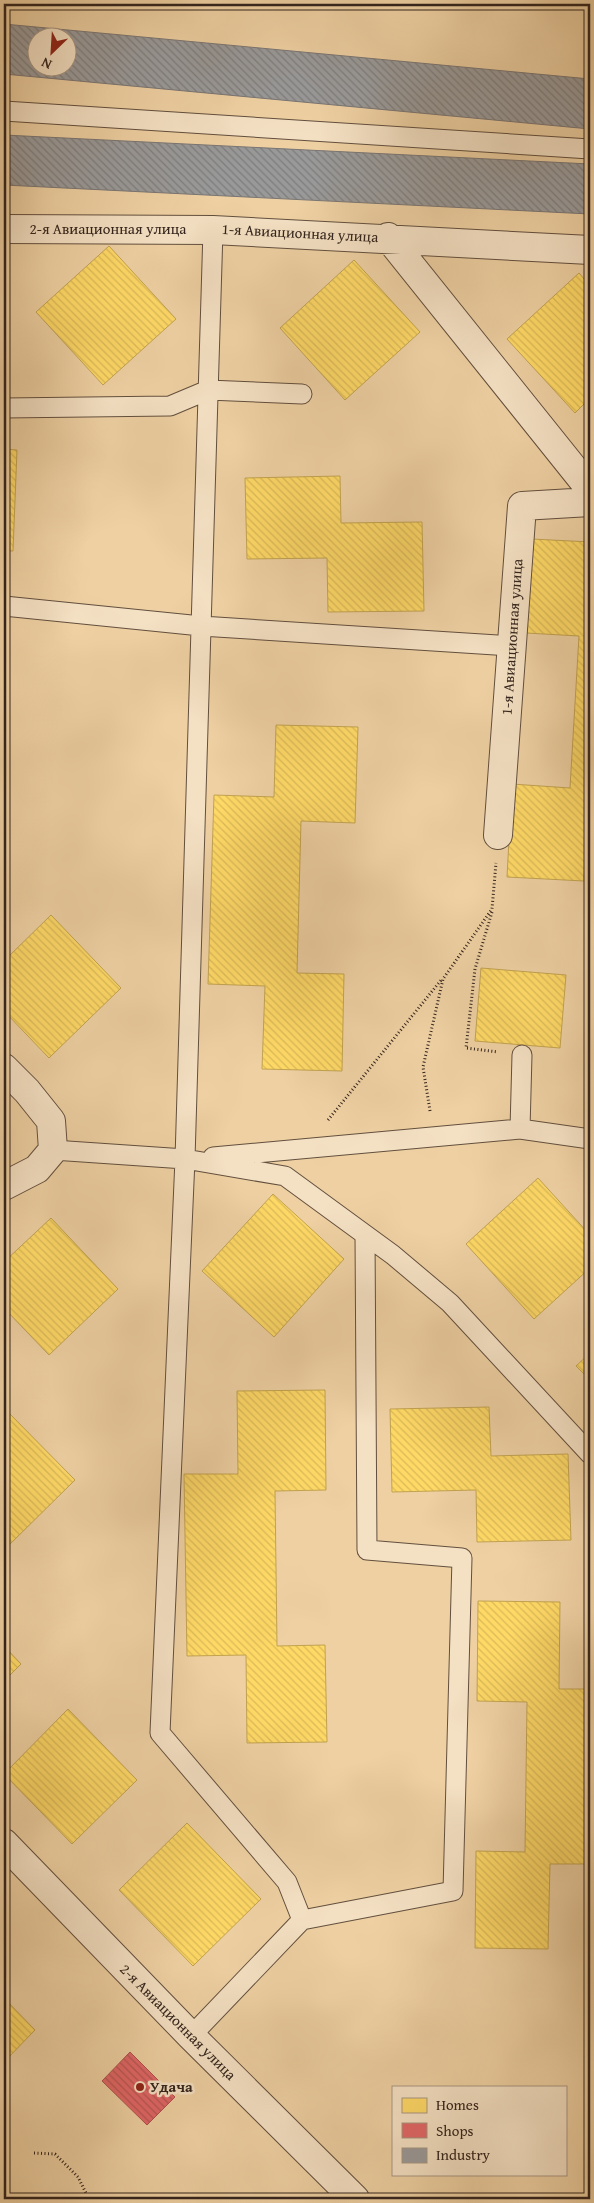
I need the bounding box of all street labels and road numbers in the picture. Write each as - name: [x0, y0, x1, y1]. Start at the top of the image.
- street label: 2-я Авиационная улица: [30, 218, 187, 239]
- street label: 1-я Авиационная улица: [221, 218, 380, 247]
- street label: 1-я Авиационная улица: [496, 557, 528, 716]
- street label: 2-я Авиационная улица: [115, 1959, 242, 2085]

